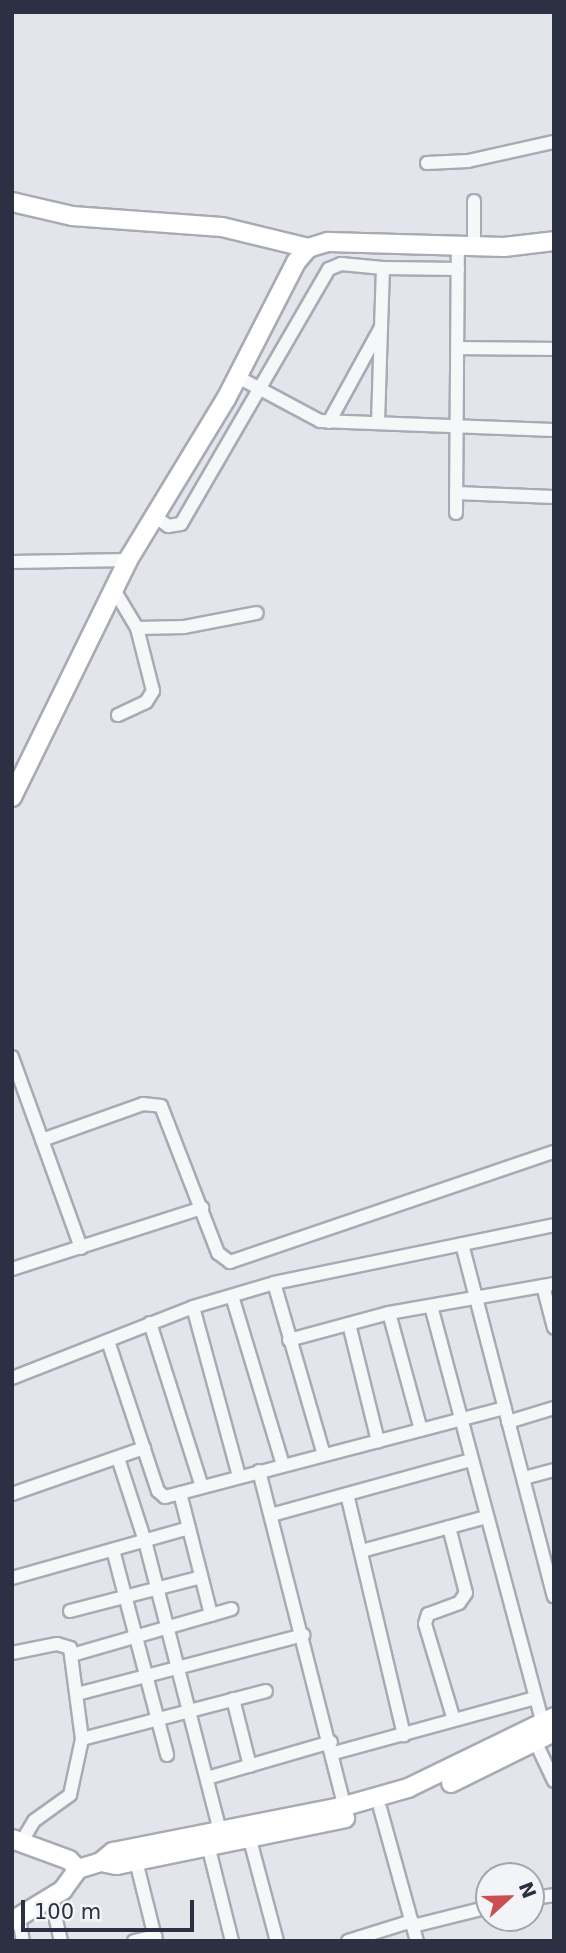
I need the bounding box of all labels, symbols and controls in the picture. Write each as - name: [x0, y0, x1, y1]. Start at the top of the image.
- north arrow: [475, 1862, 545, 1932]
- text: N: [514, 1878, 541, 1901]
- scale bar: [24, 1886, 198, 1930]
- text: 100 m: [34, 1900, 101, 1924]

